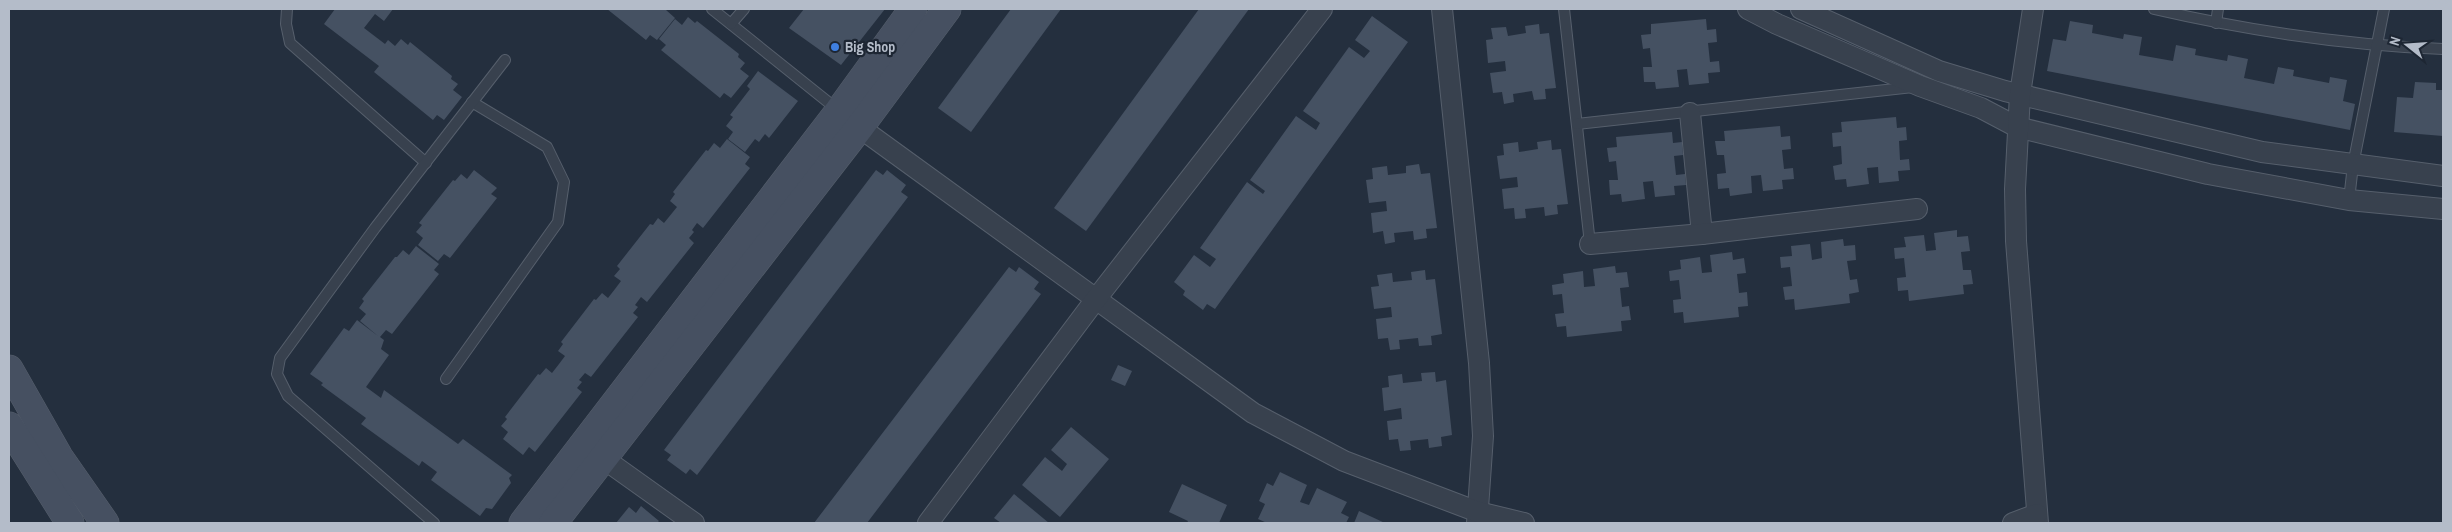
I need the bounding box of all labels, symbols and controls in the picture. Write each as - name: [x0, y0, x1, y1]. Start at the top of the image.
- north arrow: [2382, 20, 2432, 70]
- text: N: [2385, 35, 2404, 48]
- place label: Big Shop: [845, 38, 895, 56]
- marker: Big Shop: [829, 41, 841, 53]

